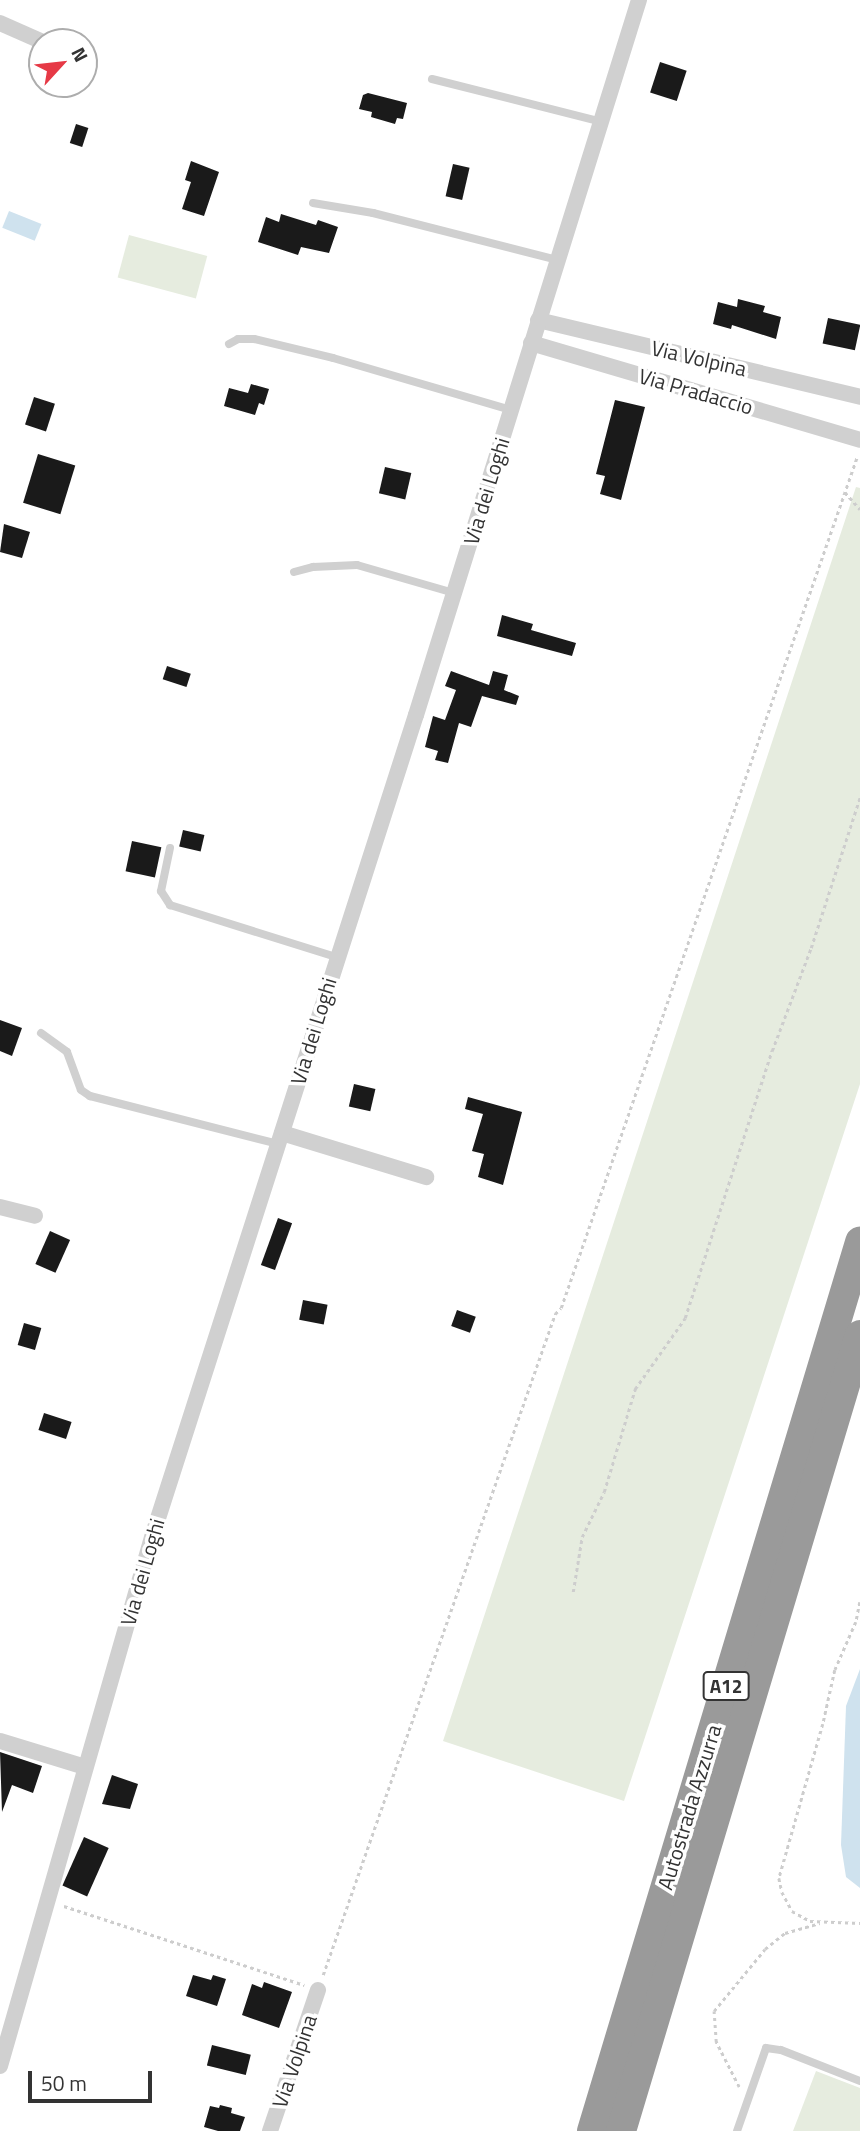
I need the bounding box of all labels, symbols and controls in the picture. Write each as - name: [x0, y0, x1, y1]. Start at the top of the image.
- north arrow: [28, 28, 98, 98]
- text: N: [64, 42, 96, 67]
- street label: Via Volpina: [649, 335, 749, 381]
- street label: Via Pradaccio: [636, 363, 756, 419]
- street label: Via dei Loghi: [458, 434, 514, 548]
- street label: Via dei Loghi: [285, 974, 341, 1088]
- street label: Via dei Loghi: [115, 1515, 169, 1629]
- road number: A12: [702, 1670, 750, 1702]
- street label: Autostrada Azzurra: [652, 1721, 726, 1893]
- street label: Via Volpina: [266, 2011, 322, 2111]
- scale bar: [32, 2058, 156, 2102]
- text: 50 m: [41, 2067, 87, 2099]

